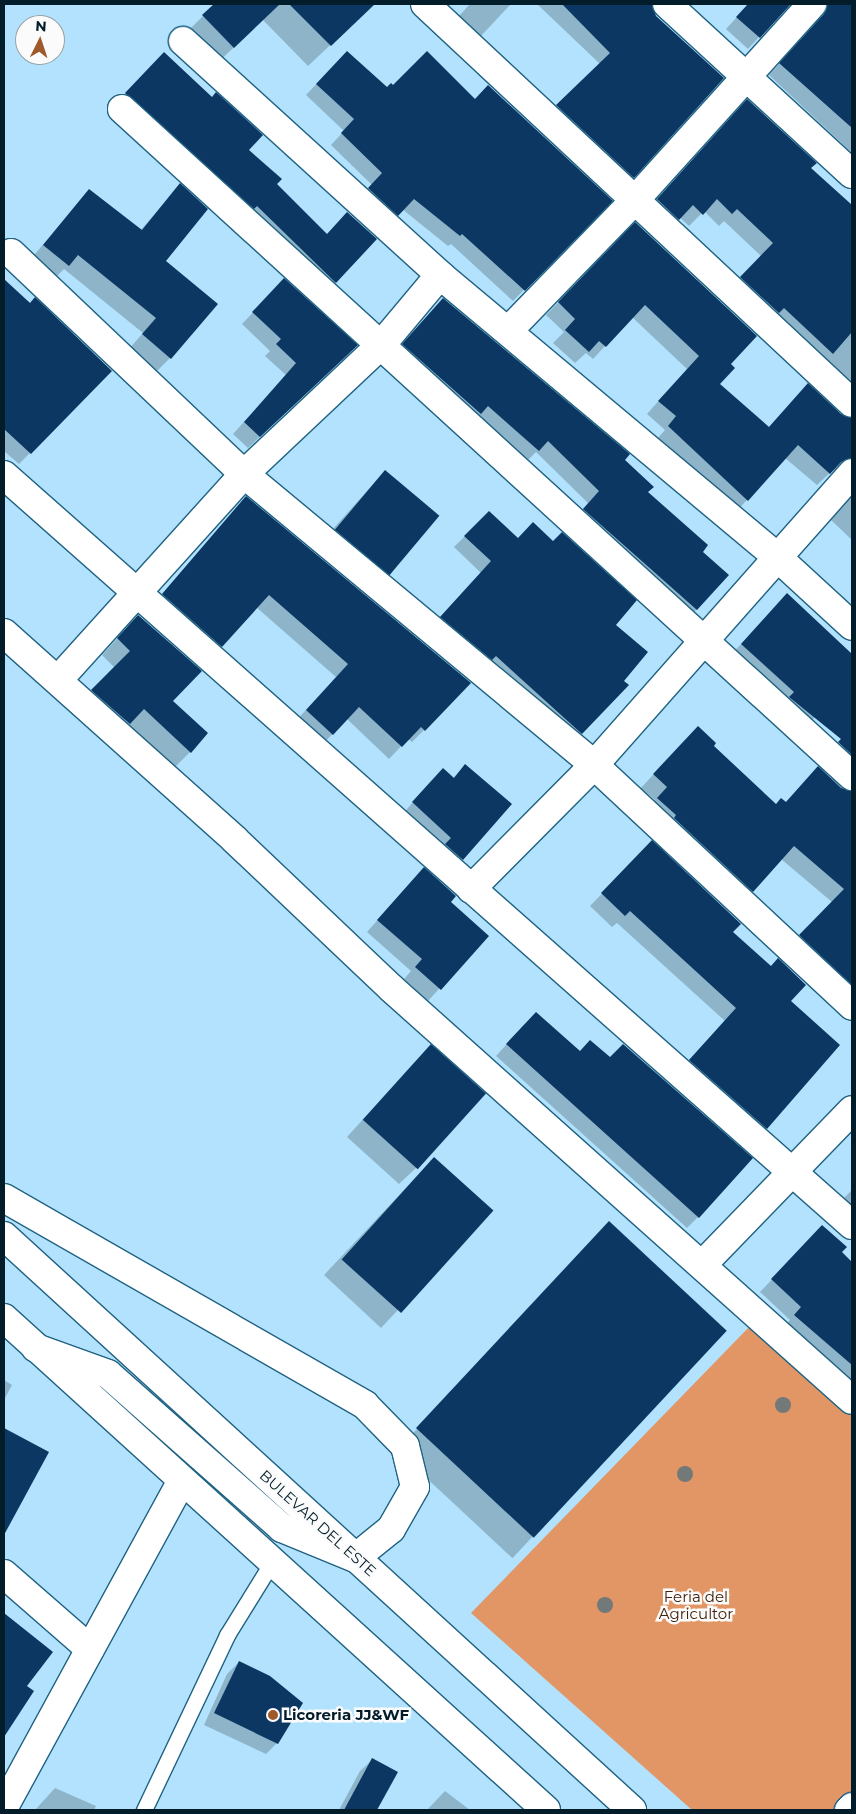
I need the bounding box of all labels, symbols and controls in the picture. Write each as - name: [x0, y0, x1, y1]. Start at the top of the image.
- north arrow: [15, 15, 65, 65]
- text: N: [35, 17, 47, 35]
- street label: BULEVAR DEL ESTE: [256, 1466, 380, 1580]
- park label: Feria del Agricultor: [659, 1587, 733, 1622]
- place label: Licoreria JJ&WF: [283, 1706, 409, 1724]
- marker: Licoreria JJ&WF: [267, 1709, 279, 1721]

